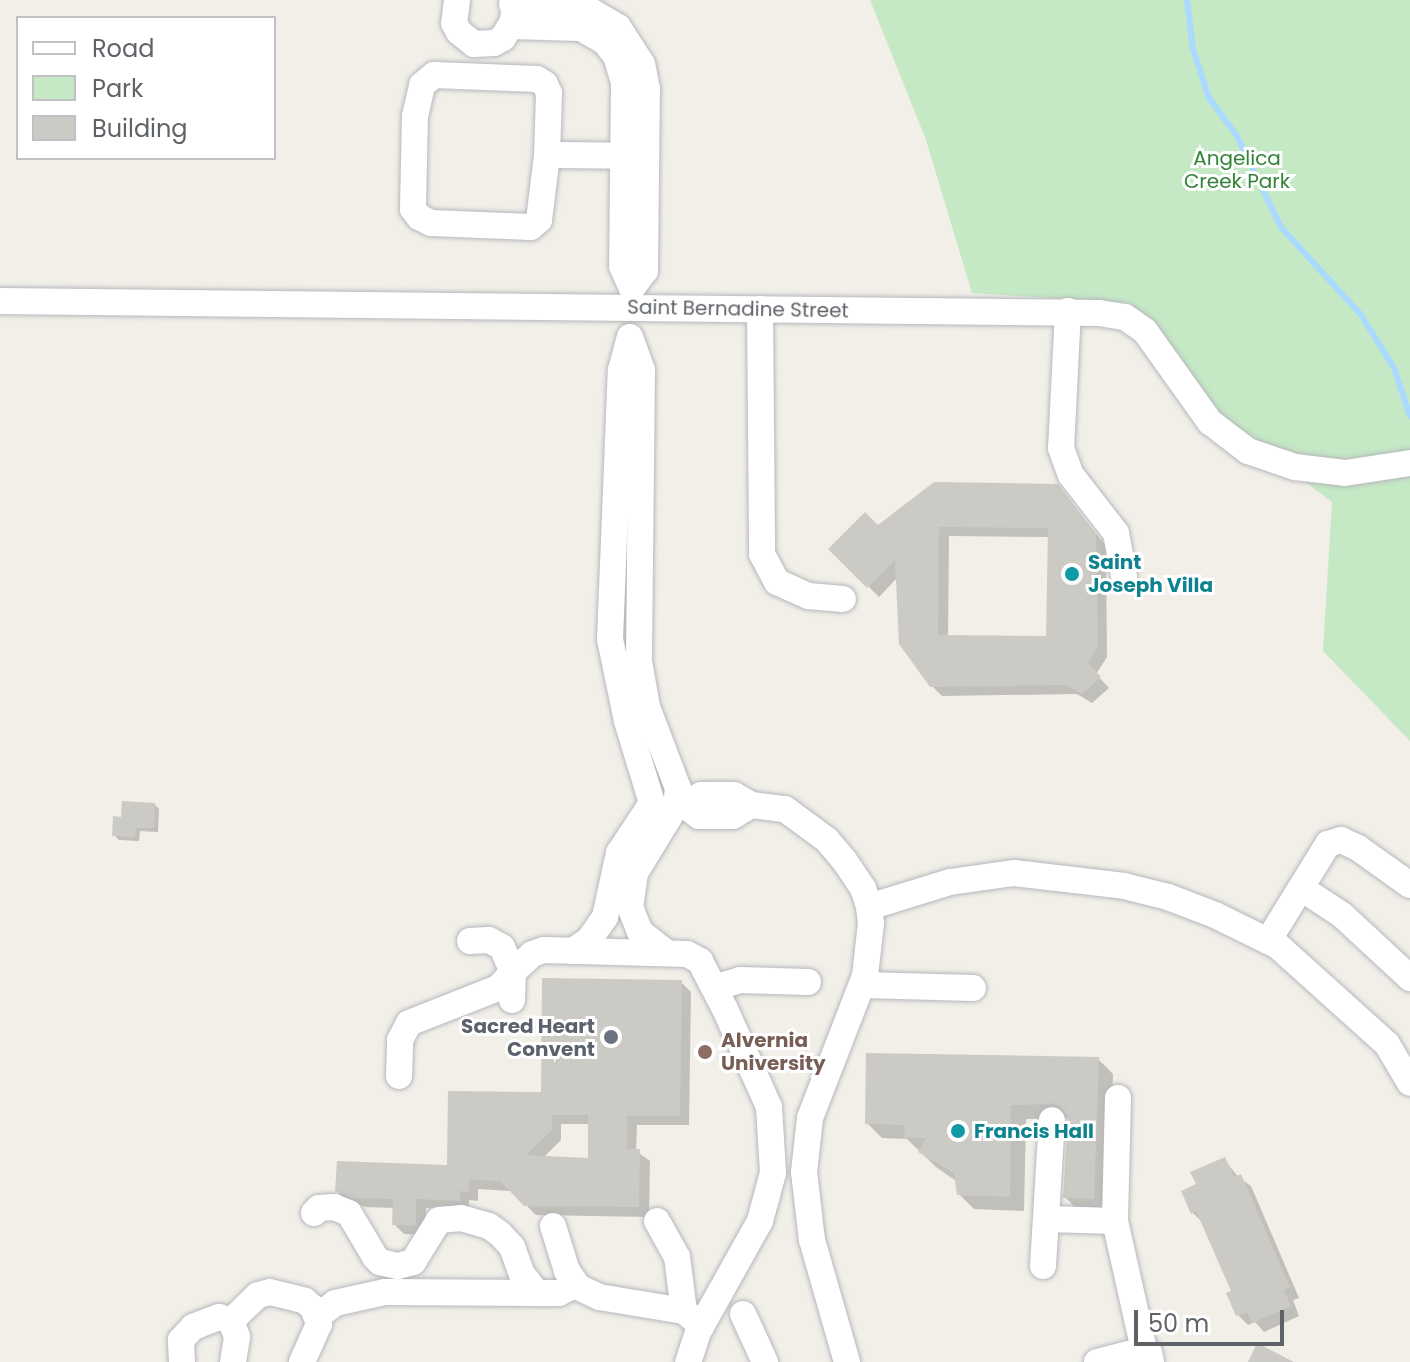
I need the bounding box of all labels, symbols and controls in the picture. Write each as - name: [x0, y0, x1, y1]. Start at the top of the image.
- legend: [16, 16, 276, 160]
- text: Road: [92, 32, 154, 65]
- text: Park: [92, 72, 143, 105]
- text: Building: [92, 112, 188, 145]
- park label: Angelica Creek Park: [1184, 147, 1290, 194]
- street label: Saint Bernadine Street: [627, 295, 849, 323]
- place label: Saint Joseph Villa: [1088, 550, 1213, 597]
- marker: Saint Joseph Villa: [1063, 565, 1081, 583]
- place label: Sacred Heart Convent: [461, 1014, 595, 1061]
- marker: Sacred Heart Convent: [602, 1028, 620, 1046]
- place label: Alvernia University: [721, 1028, 826, 1075]
- marker: Alvernia University: [696, 1043, 714, 1061]
- place label: Francis Hall: [974, 1119, 1094, 1143]
- marker: Francis Hall: [949, 1122, 967, 1140]
- scale bar: [1138, 1294, 1288, 1344]
- text: 50 m: [1148, 1307, 1209, 1340]

